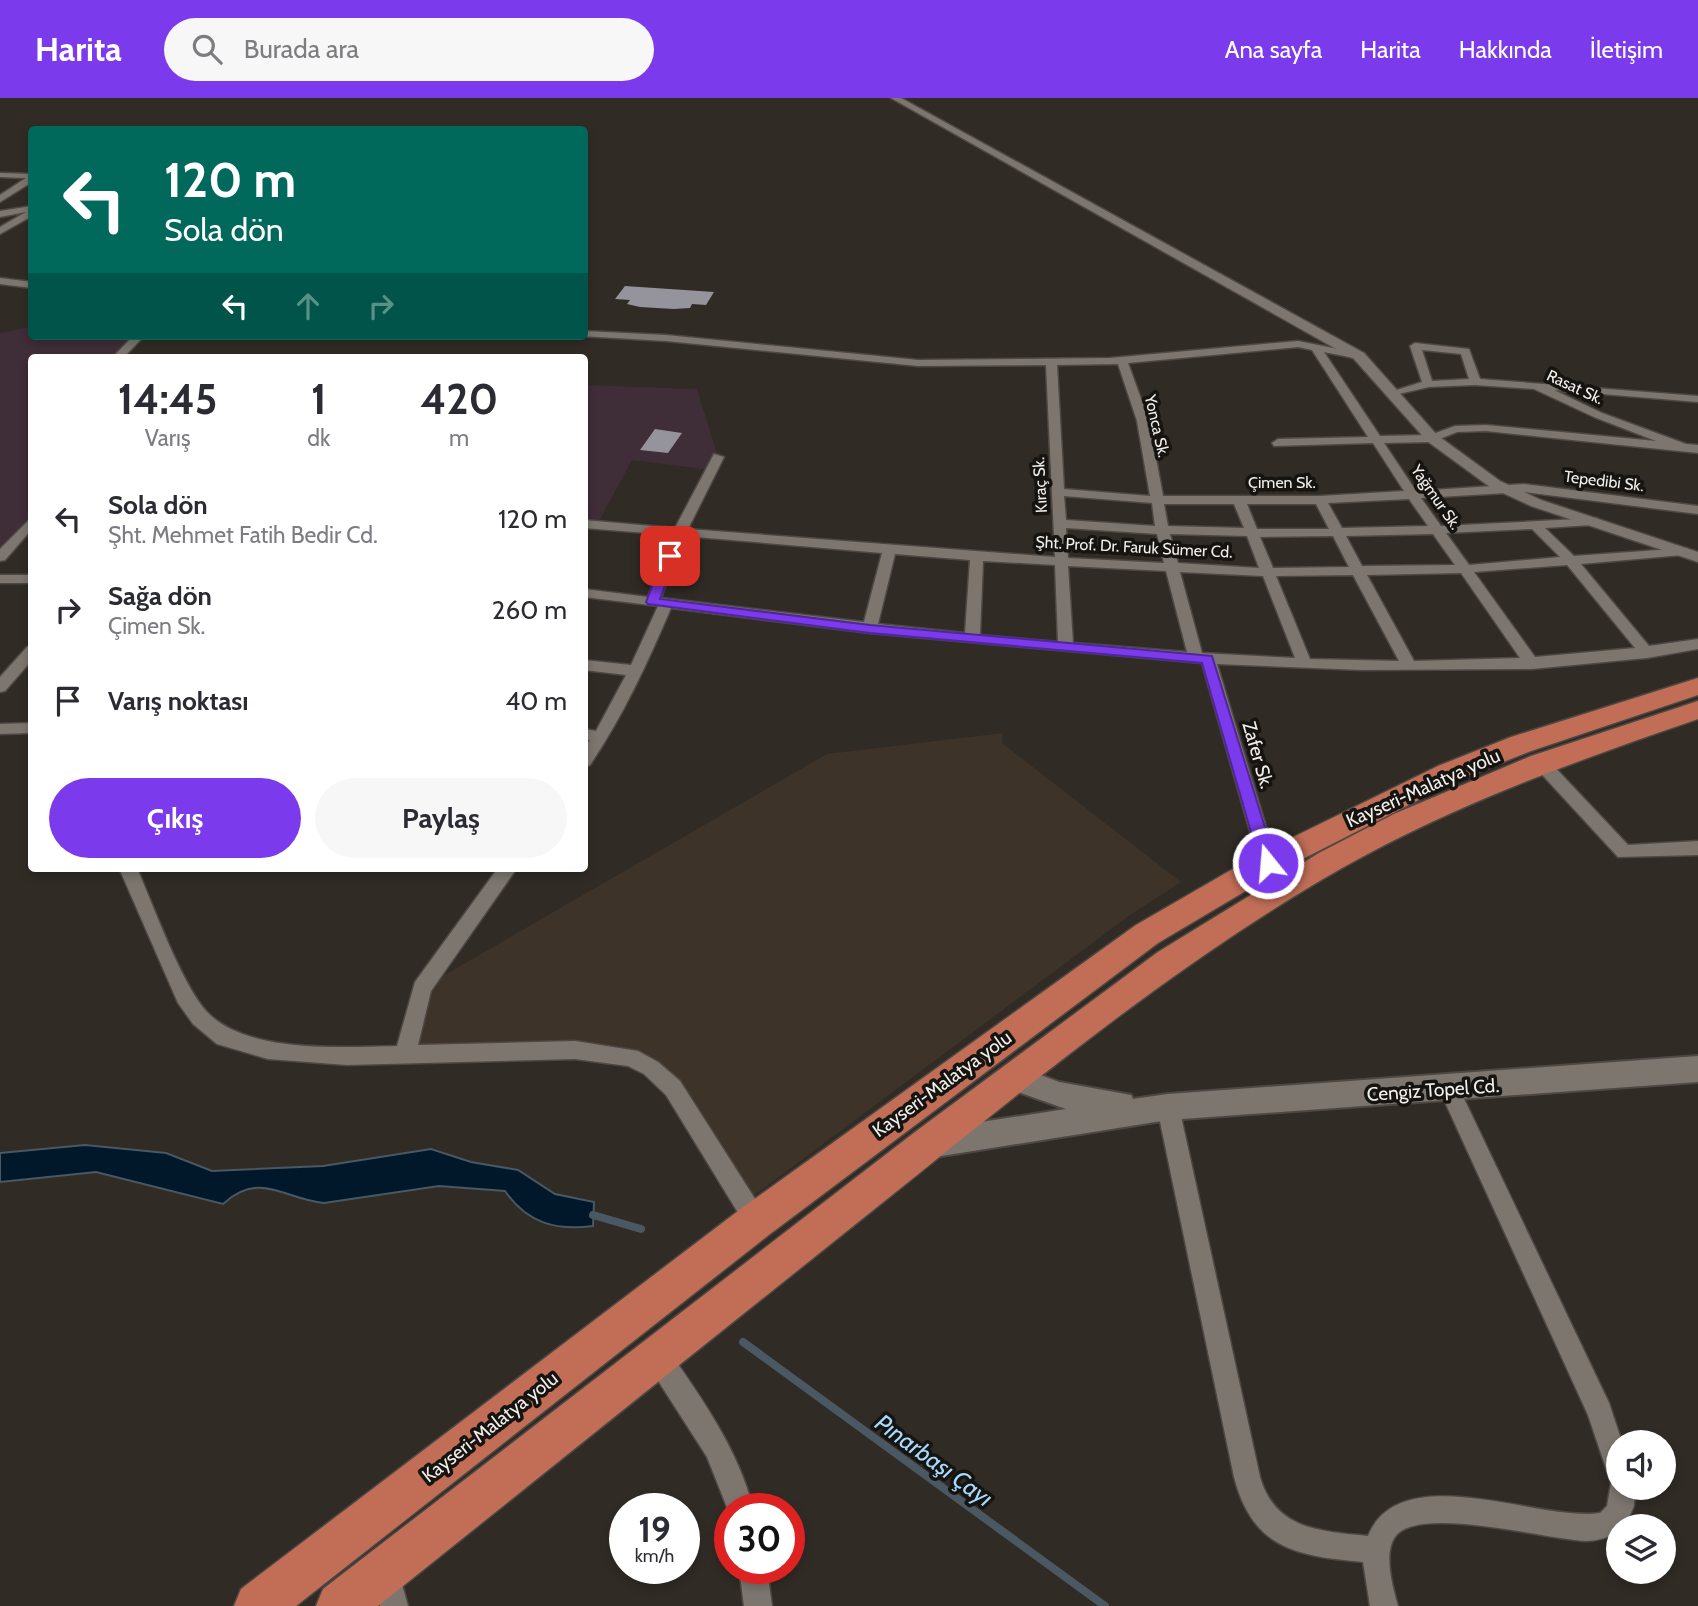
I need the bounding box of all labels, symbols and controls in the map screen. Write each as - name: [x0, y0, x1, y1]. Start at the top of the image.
- search box: [164, 18, 654, 81]
- text: Harita: [35, 29, 122, 69]
- icon: search: [188, 30, 226, 68]
- text: Burada ara: [244, 33, 359, 65]
- text: Ana sayfa: [1225, 35, 1322, 64]
- text: Harita: [1360, 35, 1421, 64]
- text: Hakkında: [1459, 35, 1552, 64]
- text: İletişim: [1590, 35, 1663, 64]
- text: 120 m: [164, 150, 296, 209]
- icon: left: [49, 154, 140, 245]
- text: Sola dön: [164, 210, 284, 249]
- icon: left: [216, 287, 254, 325]
- icon: ahead: [289, 287, 327, 325]
- icon: right: [362, 287, 400, 325]
- street label: Rasat Sk.: [1544, 366, 1606, 408]
- text: 14:45: [118, 373, 217, 425]
- text: 1: [311, 373, 327, 425]
- text: 420: [420, 373, 498, 425]
- street label: Yonca Sk.: [1140, 392, 1173, 459]
- text: Varış: [145, 424, 191, 452]
- text: dk: [307, 424, 330, 452]
- text: m: [449, 424, 469, 452]
- street label: Kıraç Sk.: [1029, 457, 1051, 513]
- street label: Yağmur Sk.: [1406, 460, 1465, 533]
- street label: Tepedibi Sk.: [1563, 467, 1645, 495]
- street label: Çimen Sk.: [1248, 473, 1316, 492]
- text: Sola dön: [108, 489, 208, 521]
- icon: left: [49, 500, 87, 538]
- text: 120 m: [498, 503, 567, 535]
- text: Şht. Mehmet Fatih Bedir Cd.: [108, 521, 378, 549]
- pin: [640, 526, 700, 586]
- street label: Şht. Prof. Dr. Faruk Sümer Cd.: [1035, 532, 1233, 562]
- icon: arrive: [651, 537, 689, 575]
- text: Sağa dön: [108, 580, 212, 612]
- icon: right: [49, 591, 87, 629]
- text: 260 m: [492, 594, 567, 626]
- text: Çimen Sk.: [108, 612, 205, 640]
- icon: arrive: [49, 682, 87, 720]
- text: Varış noktası: [108, 685, 249, 717]
- text: 40 m: [505, 685, 567, 717]
- street label: Zafer Sk.: [1237, 719, 1279, 791]
- street label: Kayseri-Malatya yolu: [1342, 744, 1504, 832]
- button: Çıkış: [49, 778, 301, 858]
- button: Paylaş: [315, 778, 567, 858]
- position arrow: [1231, 826, 1305, 900]
- street label: Kayseri-Malatya yolu: [868, 1026, 1016, 1142]
- street label: Cengiz Topel Cd.: [1366, 1074, 1500, 1106]
- street label: Kayseri-Malatya yolu: [417, 1367, 563, 1487]
- water label: Pınarbaşı Çayı: [870, 1408, 998, 1512]
- map controls: [1606, 1430, 1676, 1584]
- button: sound: [1606, 1430, 1676, 1500]
- speed limit sign: 30: [714, 1493, 805, 1584]
- text: 19: [638, 1508, 671, 1551]
- button: layers: [1606, 1514, 1676, 1584]
- text: km/h: [635, 1545, 674, 1567]

